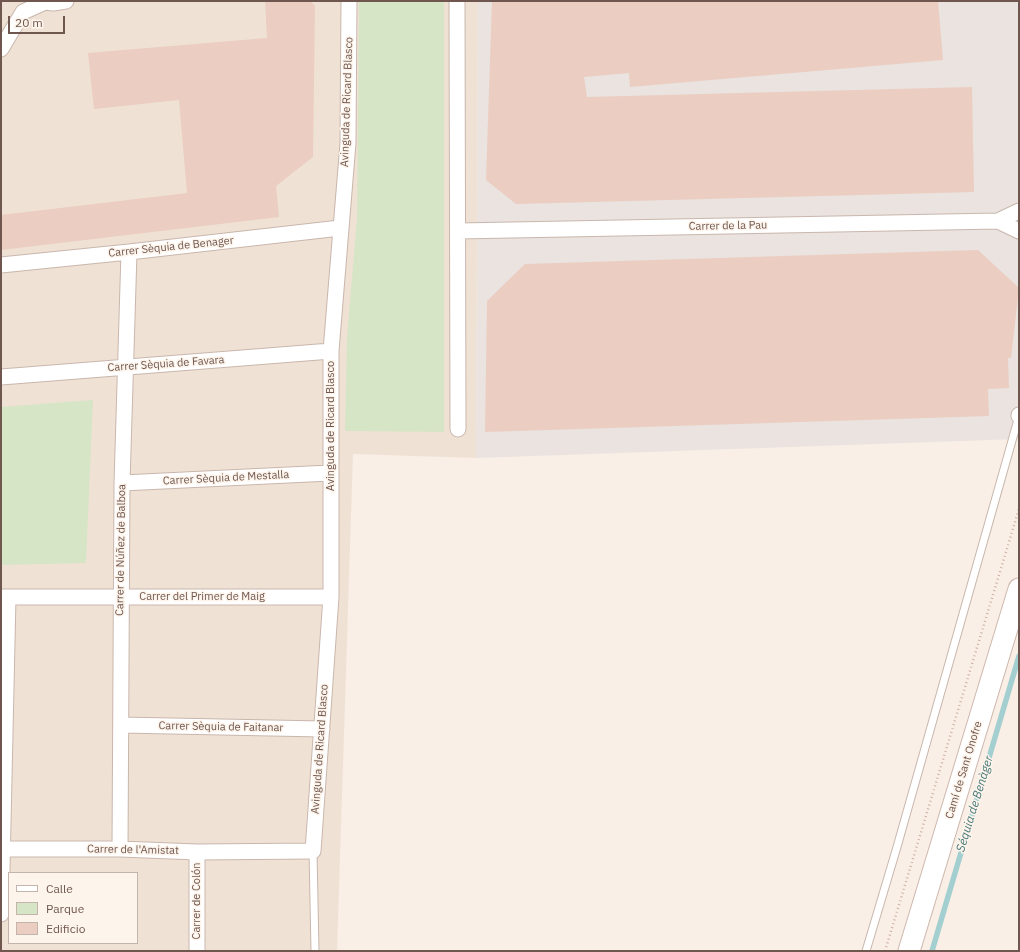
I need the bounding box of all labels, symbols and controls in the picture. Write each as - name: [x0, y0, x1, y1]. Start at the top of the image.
- scale bar: [10, 8, 67, 34]
- text: 20 m: [15, 15, 43, 30]
- street label: Avinguda de Ricard Blasco: [338, 37, 356, 167]
- street label: Carrer de la Pau: [689, 219, 767, 233]
- street label: Carrer Sèquia de Benager: [108, 234, 234, 260]
- street label: Carrer Sèquia de Favara: [107, 353, 225, 375]
- street label: Avinguda de Ricard Blasco: [324, 361, 338, 491]
- street label: Carrer Sèquia de Mestalla: [163, 468, 289, 488]
- street label: Carrer de Núñez de Balboa: [113, 484, 129, 616]
- street label: Carrer del Primer de Maig: [139, 590, 265, 604]
- street label: Avinguda de Ricard Blasco: [309, 684, 331, 814]
- street label: Carrer Sèquia de Faitanar: [158, 719, 284, 735]
- street label: Camí de Sant Onofre: [943, 720, 985, 820]
- water label: Séquia de Benàger: [954, 754, 996, 854]
- street label: Carrer de l'Amistat: [87, 843, 179, 857]
- street label: Carrer de Colón: [190, 863, 204, 939]
- legend: [8, 872, 138, 944]
- text: Calle: [46, 881, 73, 896]
- text: Parque: [46, 901, 84, 916]
- text: Edificio: [46, 921, 85, 936]

